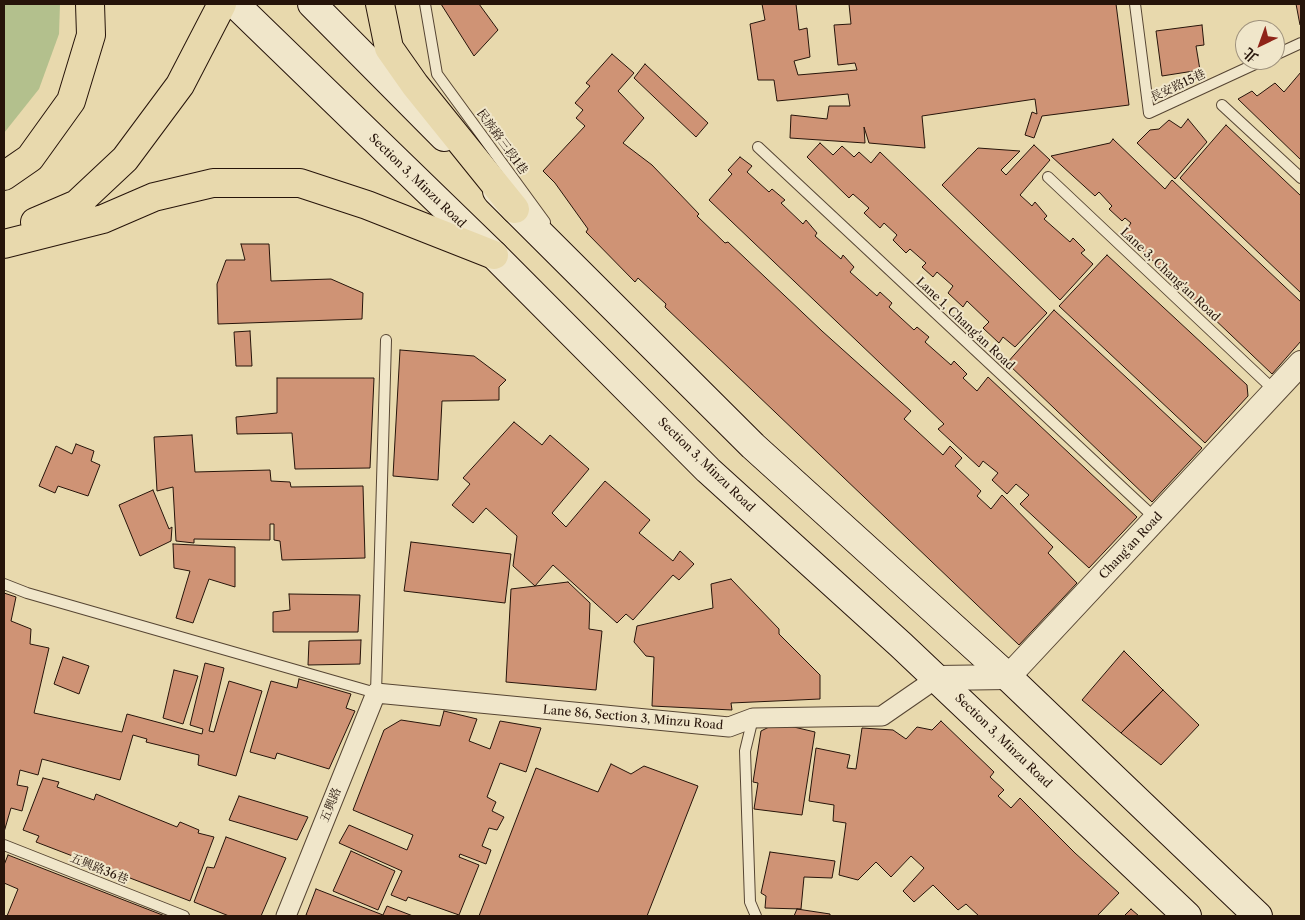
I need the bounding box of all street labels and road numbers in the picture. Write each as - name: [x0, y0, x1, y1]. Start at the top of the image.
- street label: 長安路15巷: [1148, 67, 1208, 105]
- street label: 民族路三段1巷: [474, 107, 530, 177]
- street label: Section 3, Minzu Road: [366, 131, 468, 231]
- street label: Lane 3, Chang'an Road: [1117, 225, 1223, 325]
- street label: Lane 1, Chang'an Road: [913, 275, 1017, 373]
- street label: Section 3, Minzu Road: [655, 415, 757, 515]
- street label: Chang'an Road: [1096, 510, 1166, 582]
- street label: Section 3, Minzu Road: [952, 691, 1054, 791]
- street label: Lane 86, Section 3, Minzu Road: [542, 703, 724, 733]
- street label: 五興路: [318, 786, 344, 824]
- street label: 五興路36巷: [68, 851, 130, 887]

